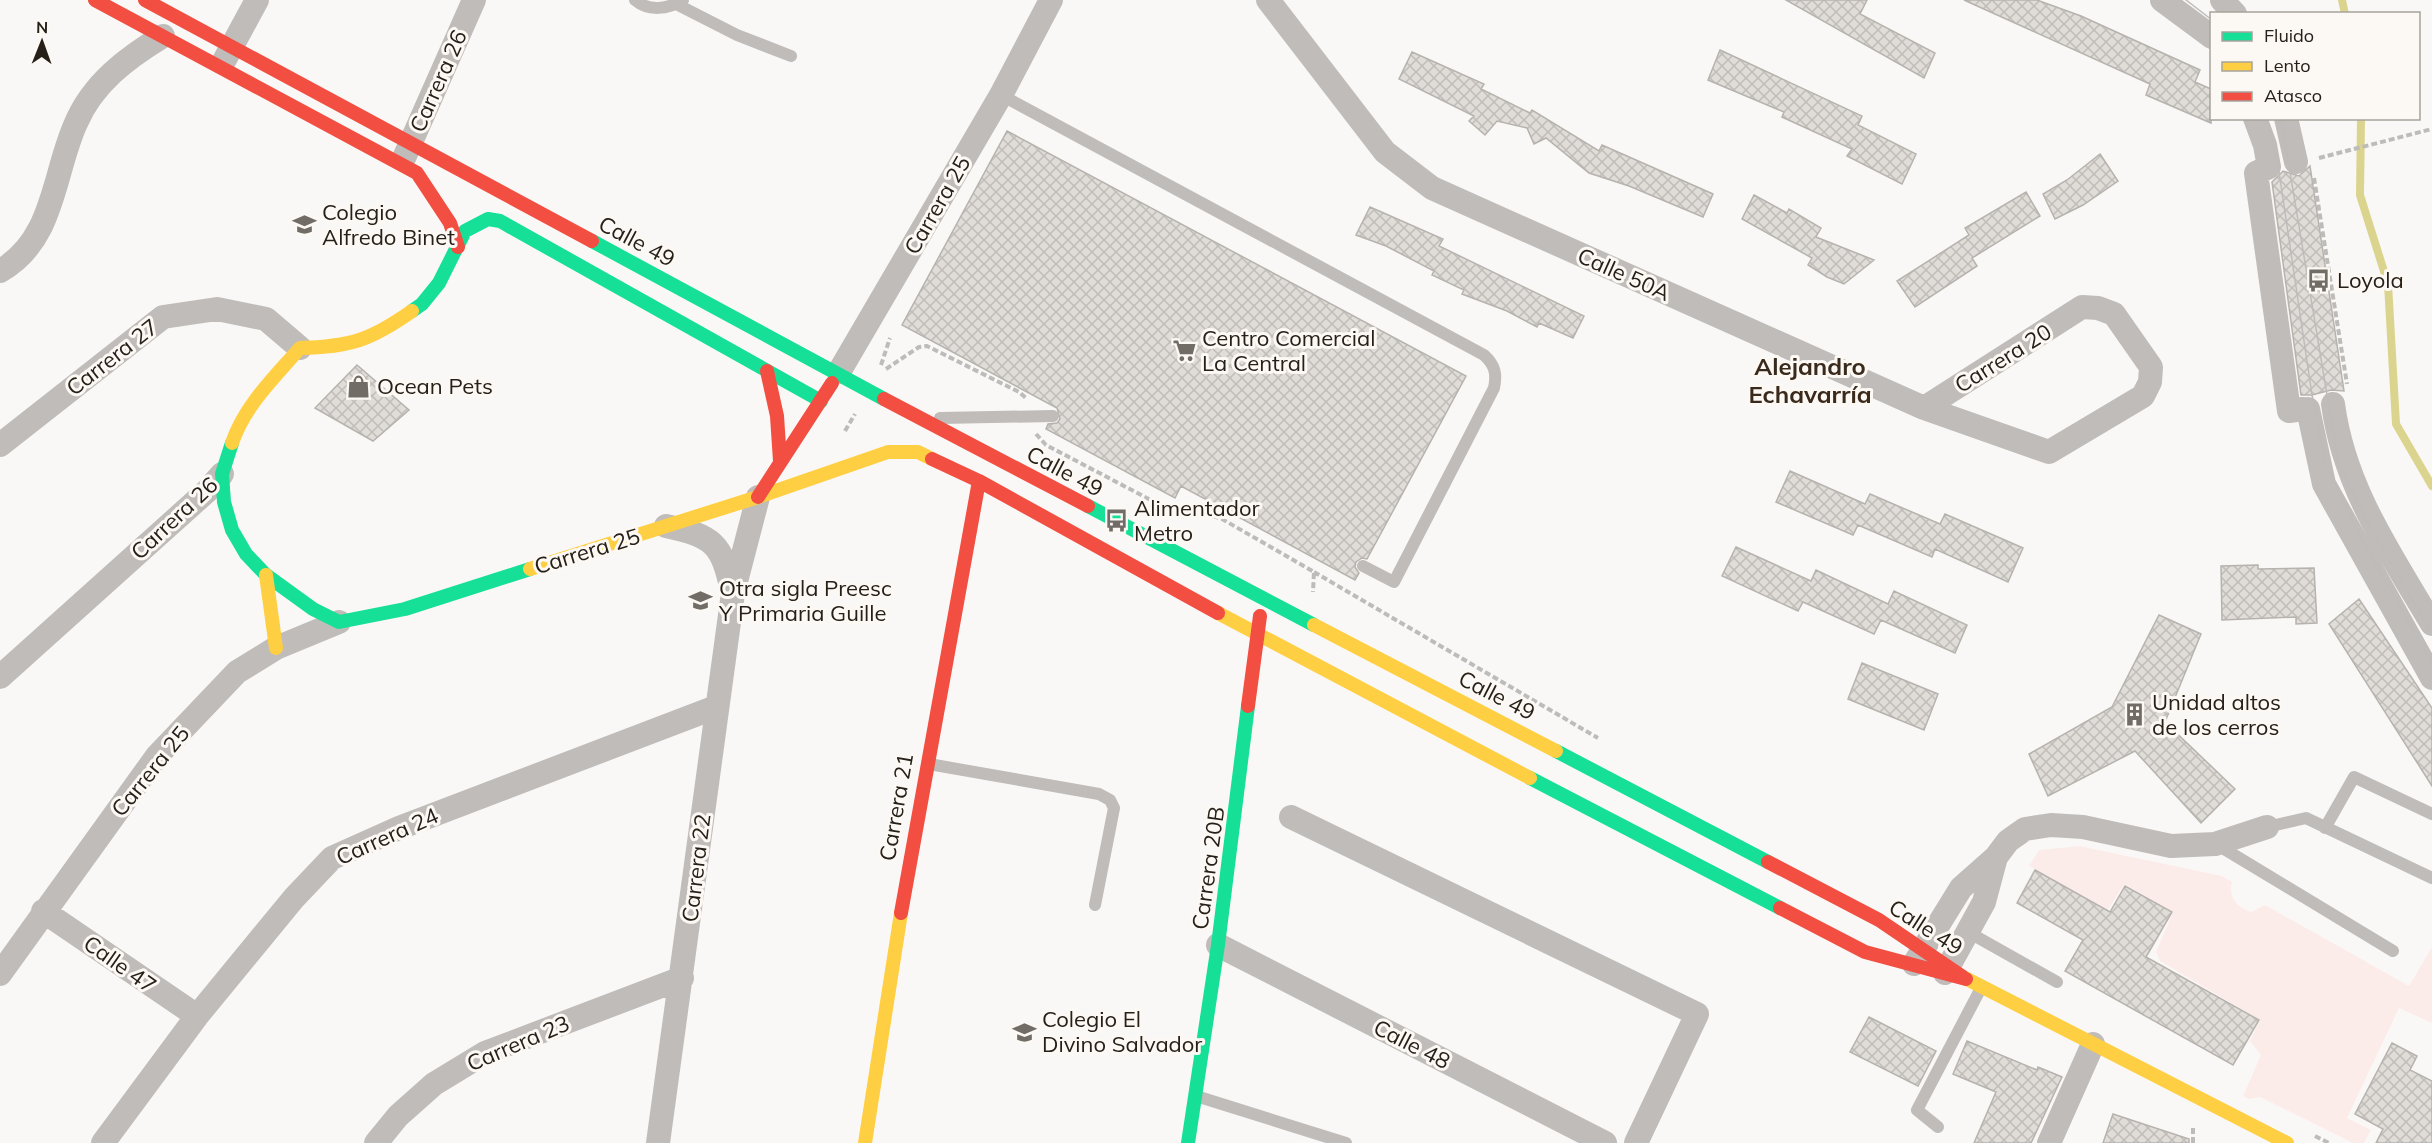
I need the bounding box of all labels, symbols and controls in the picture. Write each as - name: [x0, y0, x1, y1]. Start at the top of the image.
- north arrow: [12, 12, 72, 72]
- legend: [2210, 12, 2420, 120]
- text: N: [36, 17, 48, 37]
- text: Fluido: [2264, 24, 2314, 47]
- street label: Carrera 26: [403, 26, 473, 136]
- text: Lento: [2264, 54, 2311, 77]
- text: Atasco: [2264, 84, 2322, 107]
- street label: Carrera 25: [898, 151, 976, 259]
- place label: Colegio Alfredo Binet: [322, 198, 455, 251]
- street label: Calle 49: [594, 209, 680, 273]
- school or university icon: Colegio Alfredo Binet: [291, 212, 317, 238]
- street label: Calle 50A: [1573, 241, 1675, 307]
- place label: Loyola: [2337, 266, 2404, 294]
- bus stop icon: Loyola: [2306, 267, 2332, 293]
- street label: Carrera 27: [60, 312, 164, 402]
- street label: Carrera 20: [1949, 317, 2057, 399]
- place label: Centro Comercial La Central: [1202, 324, 1376, 377]
- supermarket icon: Centro Comercial La Central: [1171, 338, 1197, 364]
- district label: Alejandro Echavarría: [1748, 351, 1872, 409]
- place label: Ocean Pets: [377, 372, 493, 400]
- shop icon: Ocean Pets: [346, 373, 372, 399]
- street label: Calle 49: [1022, 439, 1108, 503]
- street label: Carrera 26: [125, 471, 223, 565]
- place label: Alimentador Metro: [1134, 494, 1259, 547]
- bus stop icon: Alimentador Metro: [1103, 508, 1129, 534]
- street label: Carrera 25: [531, 522, 643, 580]
- place label: Otra sigla Preesc Y Primaria Guille: [718, 574, 892, 627]
- school or university icon: Otra sigla Preesc Y Primaria Guille: [688, 588, 714, 614]
- street label: Calle 49: [1454, 664, 1540, 726]
- place label: Unidad altos de los cerros: [2152, 688, 2281, 741]
- building icon: Unidad altos de los cerros: [2121, 702, 2147, 728]
- street label: Carrera 25: [105, 720, 195, 822]
- street label: Carrera 21: [873, 751, 919, 863]
- street label: Carrera 24: [332, 801, 442, 871]
- street label: Carrera 20B: [1186, 805, 1230, 931]
- street label: Carrera 22: [675, 812, 717, 924]
- street label: Calle 49: [1884, 893, 1968, 961]
- street label: Calle 47: [78, 929, 162, 999]
- place label: Colegio El Divino Salvador: [1042, 1005, 1202, 1058]
- street label: Carrera 23: [462, 1009, 574, 1077]
- street label: Calle 48: [1369, 1013, 1455, 1075]
- school or university icon: Colegio El Divino Salvador: [1011, 1019, 1037, 1045]

